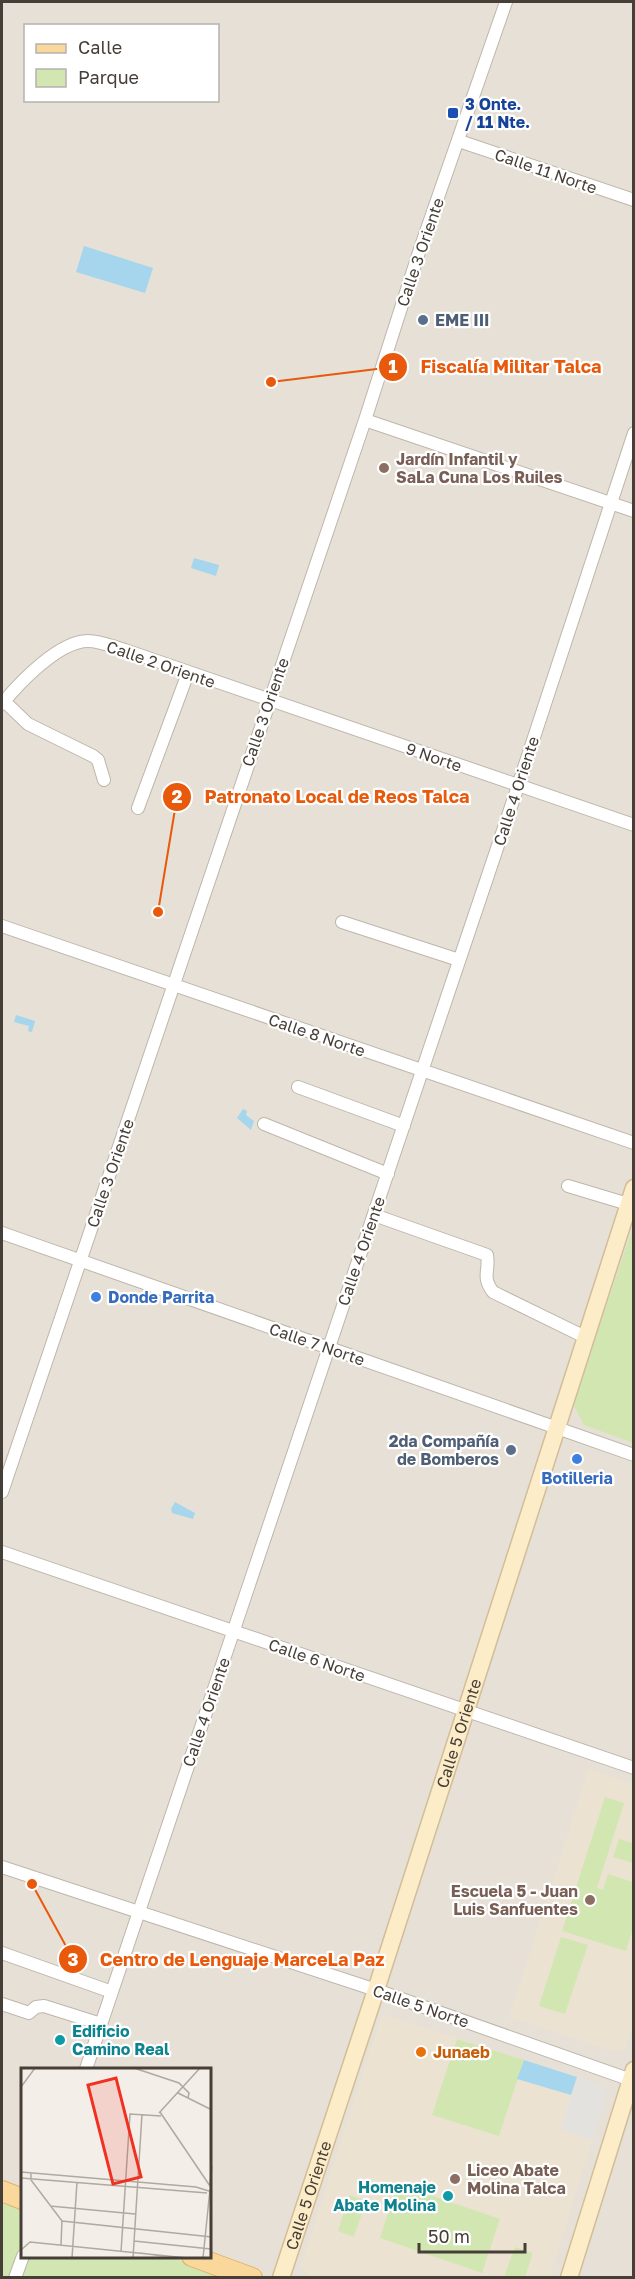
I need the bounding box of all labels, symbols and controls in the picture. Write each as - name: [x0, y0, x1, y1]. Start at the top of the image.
- legend: [24, 24, 219, 102]
- text: Calle: [78, 36, 122, 58]
- text: Parque: [78, 66, 139, 88]
- place label: 3 Onte. / 11 Nte.: [465, 94, 530, 132]
- marker: 3 Onte. / 11 Nte.: [446, 106, 460, 120]
- street label: Calle 11 Norte: [492, 144, 600, 198]
- street label: Calle 3 Oriente: [392, 195, 448, 309]
- place label: EME III: [435, 310, 490, 330]
- marker: EME III: [416, 313, 430, 327]
- callout: Fiscalía Militar Talca: [378, 349, 613, 385]
- text: 1: [388, 355, 398, 377]
- text: Fiscalía Militar Talca: [421, 355, 601, 377]
- place label: Jardín Infantil y SaLa Cuna Los Ruiles: [396, 449, 563, 487]
- marker: Jardín Infantil y SaLa Cuna Los Ruiles: [377, 461, 391, 475]
- street label: Calle 2 Oriente: [104, 636, 218, 692]
- street label: Calle 3 Oriente: [237, 655, 293, 769]
- street label: Calle 4 Oriente: [489, 734, 543, 848]
- street label: 9 Norte: [403, 738, 465, 776]
- callout: Patronato Local de Reos Talca: [162, 779, 481, 815]
- text: 2: [172, 785, 183, 807]
- text: Patronato Local de Reos Talca: [204, 785, 470, 807]
- street label: Calle 8 Norte: [266, 1009, 368, 1061]
- street label: Calle 3 Oriente: [82, 1116, 138, 1230]
- street label: Calle 4 Oriente: [333, 1194, 389, 1308]
- place label: Donde Parrita: [108, 1287, 214, 1307]
- marker: Donde Parrita: [89, 1290, 103, 1304]
- street label: Calle 7 Norte: [267, 1318, 367, 1370]
- place label: 2da Compañía de Bomberos: [389, 1431, 499, 1469]
- marker: 2da Compañía de Bomberos: [504, 1443, 518, 1457]
- marker: Botilleria: [570, 1452, 584, 1466]
- place label: Botilleria: [541, 1468, 613, 1488]
- street label: Calle 6 Norte: [266, 1634, 368, 1686]
- street label: Calle 4 Oriente: [178, 1655, 234, 1769]
- street label: Calle 5 Oriente: [432, 1676, 486, 1790]
- place label: Escuela 5 - Juan Luis Sanfuentes: [451, 1881, 578, 1919]
- marker: Escuela 5 - Juan Luis Sanfuentes: [583, 1893, 597, 1907]
- callout: Centro de Lenguaje MarceLa Paz: [58, 1941, 397, 1977]
- text: 3: [68, 1948, 79, 1970]
- text: Centro de Lenguaje MarceLa Paz: [100, 1948, 384, 1970]
- street label: Calle 5 Norte: [370, 1980, 472, 2032]
- place label: Edificio Camino Real: [72, 2021, 170, 2059]
- marker: Edificio Camino Real: [53, 2033, 67, 2047]
- place label: Junaeb: [433, 2042, 490, 2062]
- marker: Junaeb: [414, 2045, 428, 2059]
- inset map: [21, 2068, 212, 2258]
- street label: Calle 5 Oriente: [281, 2138, 336, 2252]
- place label: Liceo Abate Molina Talca: [467, 2160, 566, 2198]
- marker: Liceo Abate Molina Talca: [448, 2172, 462, 2186]
- place label: Homenaje Abate Molina: [333, 2177, 436, 2215]
- marker: Homenaje Abate Molina: [441, 2189, 455, 2203]
- scale bar: [419, 2216, 526, 2254]
- text: 50 m: [428, 2225, 470, 2247]

